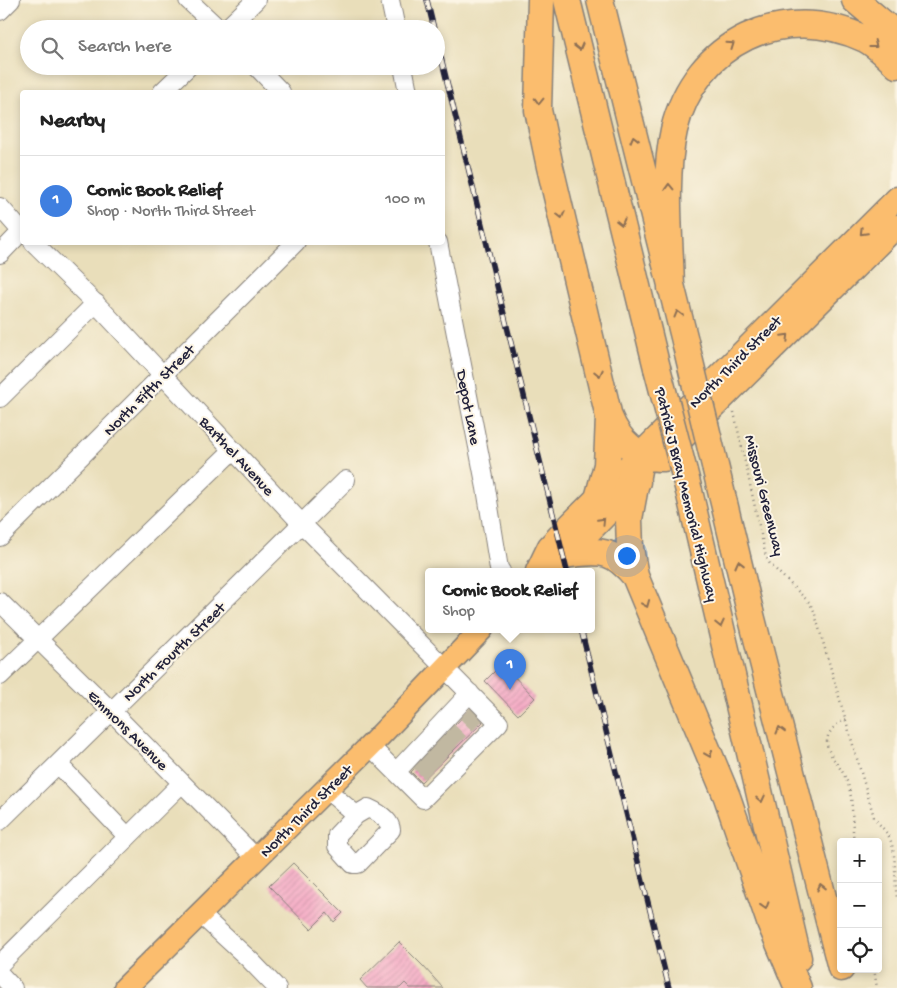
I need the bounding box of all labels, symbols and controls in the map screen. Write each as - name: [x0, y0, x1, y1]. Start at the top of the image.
- search box: [20, 20, 445, 75]
- icon: search: [38, 34, 66, 62]
- text: Search here: [78, 36, 172, 59]
- one-way arrow: [868, 40, 877, 48]
- one-way arrow: [725, 42, 735, 51]
- one-way arrow: [573, 43, 584, 52]
- one-way arrow: [533, 97, 544, 105]
- text: Nearby: [40, 110, 105, 135]
- one-way arrow: [629, 134, 640, 143]
- text: Comic Book Relief: [87, 180, 222, 203]
- one-way arrow: [663, 183, 674, 191]
- text: 1: [53, 191, 59, 210]
- text: 100 m: [385, 191, 425, 210]
- text: Shop · North Third Street: [87, 203, 255, 222]
- one-way arrow: [555, 210, 566, 219]
- one-way arrow: [615, 218, 626, 227]
- one-way arrow: [859, 226, 868, 235]
- one-way arrow: [673, 310, 684, 319]
- street label: North Third Street: [686, 312, 788, 414]
- one-way arrow: [780, 334, 789, 343]
- street label: North Fifth Street: [101, 341, 201, 441]
- street label: Depot Lane: [450, 368, 483, 447]
- one-way arrow: [593, 368, 604, 377]
- street label: Patrick J Bray Memorial Highway: [649, 385, 720, 604]
- street label: Barthel Avenue: [193, 413, 278, 502]
- street label: Missouri Greenway: [738, 433, 787, 558]
- one-way arrow: [596, 518, 605, 527]
- your location: [614, 543, 640, 569]
- one-way arrow: [734, 560, 745, 569]
- popup: [425, 568, 595, 633]
- text: Comic Book Relief: [443, 580, 577, 603]
- street label: North Fourth Street: [120, 599, 231, 707]
- one-way arrow: [640, 599, 651, 608]
- text: Shop: [443, 603, 475, 622]
- one-way arrow: [714, 620, 725, 629]
- pin: 1: [494, 649, 526, 690]
- street label: Emmons Avenue: [82, 687, 171, 776]
- one-way arrow: [775, 725, 786, 734]
- one-way arrow: [704, 749, 714, 757]
- street label: North Third Street: [257, 761, 359, 863]
- one-way arrow: [755, 795, 766, 804]
- map controls: [837, 838, 882, 973]
- button: +: [837, 838, 882, 883]
- one-way arrow: [816, 883, 827, 892]
- button: −: [837, 883, 882, 928]
- one-way arrow: [759, 902, 769, 910]
- button: locate: [837, 928, 882, 973]

